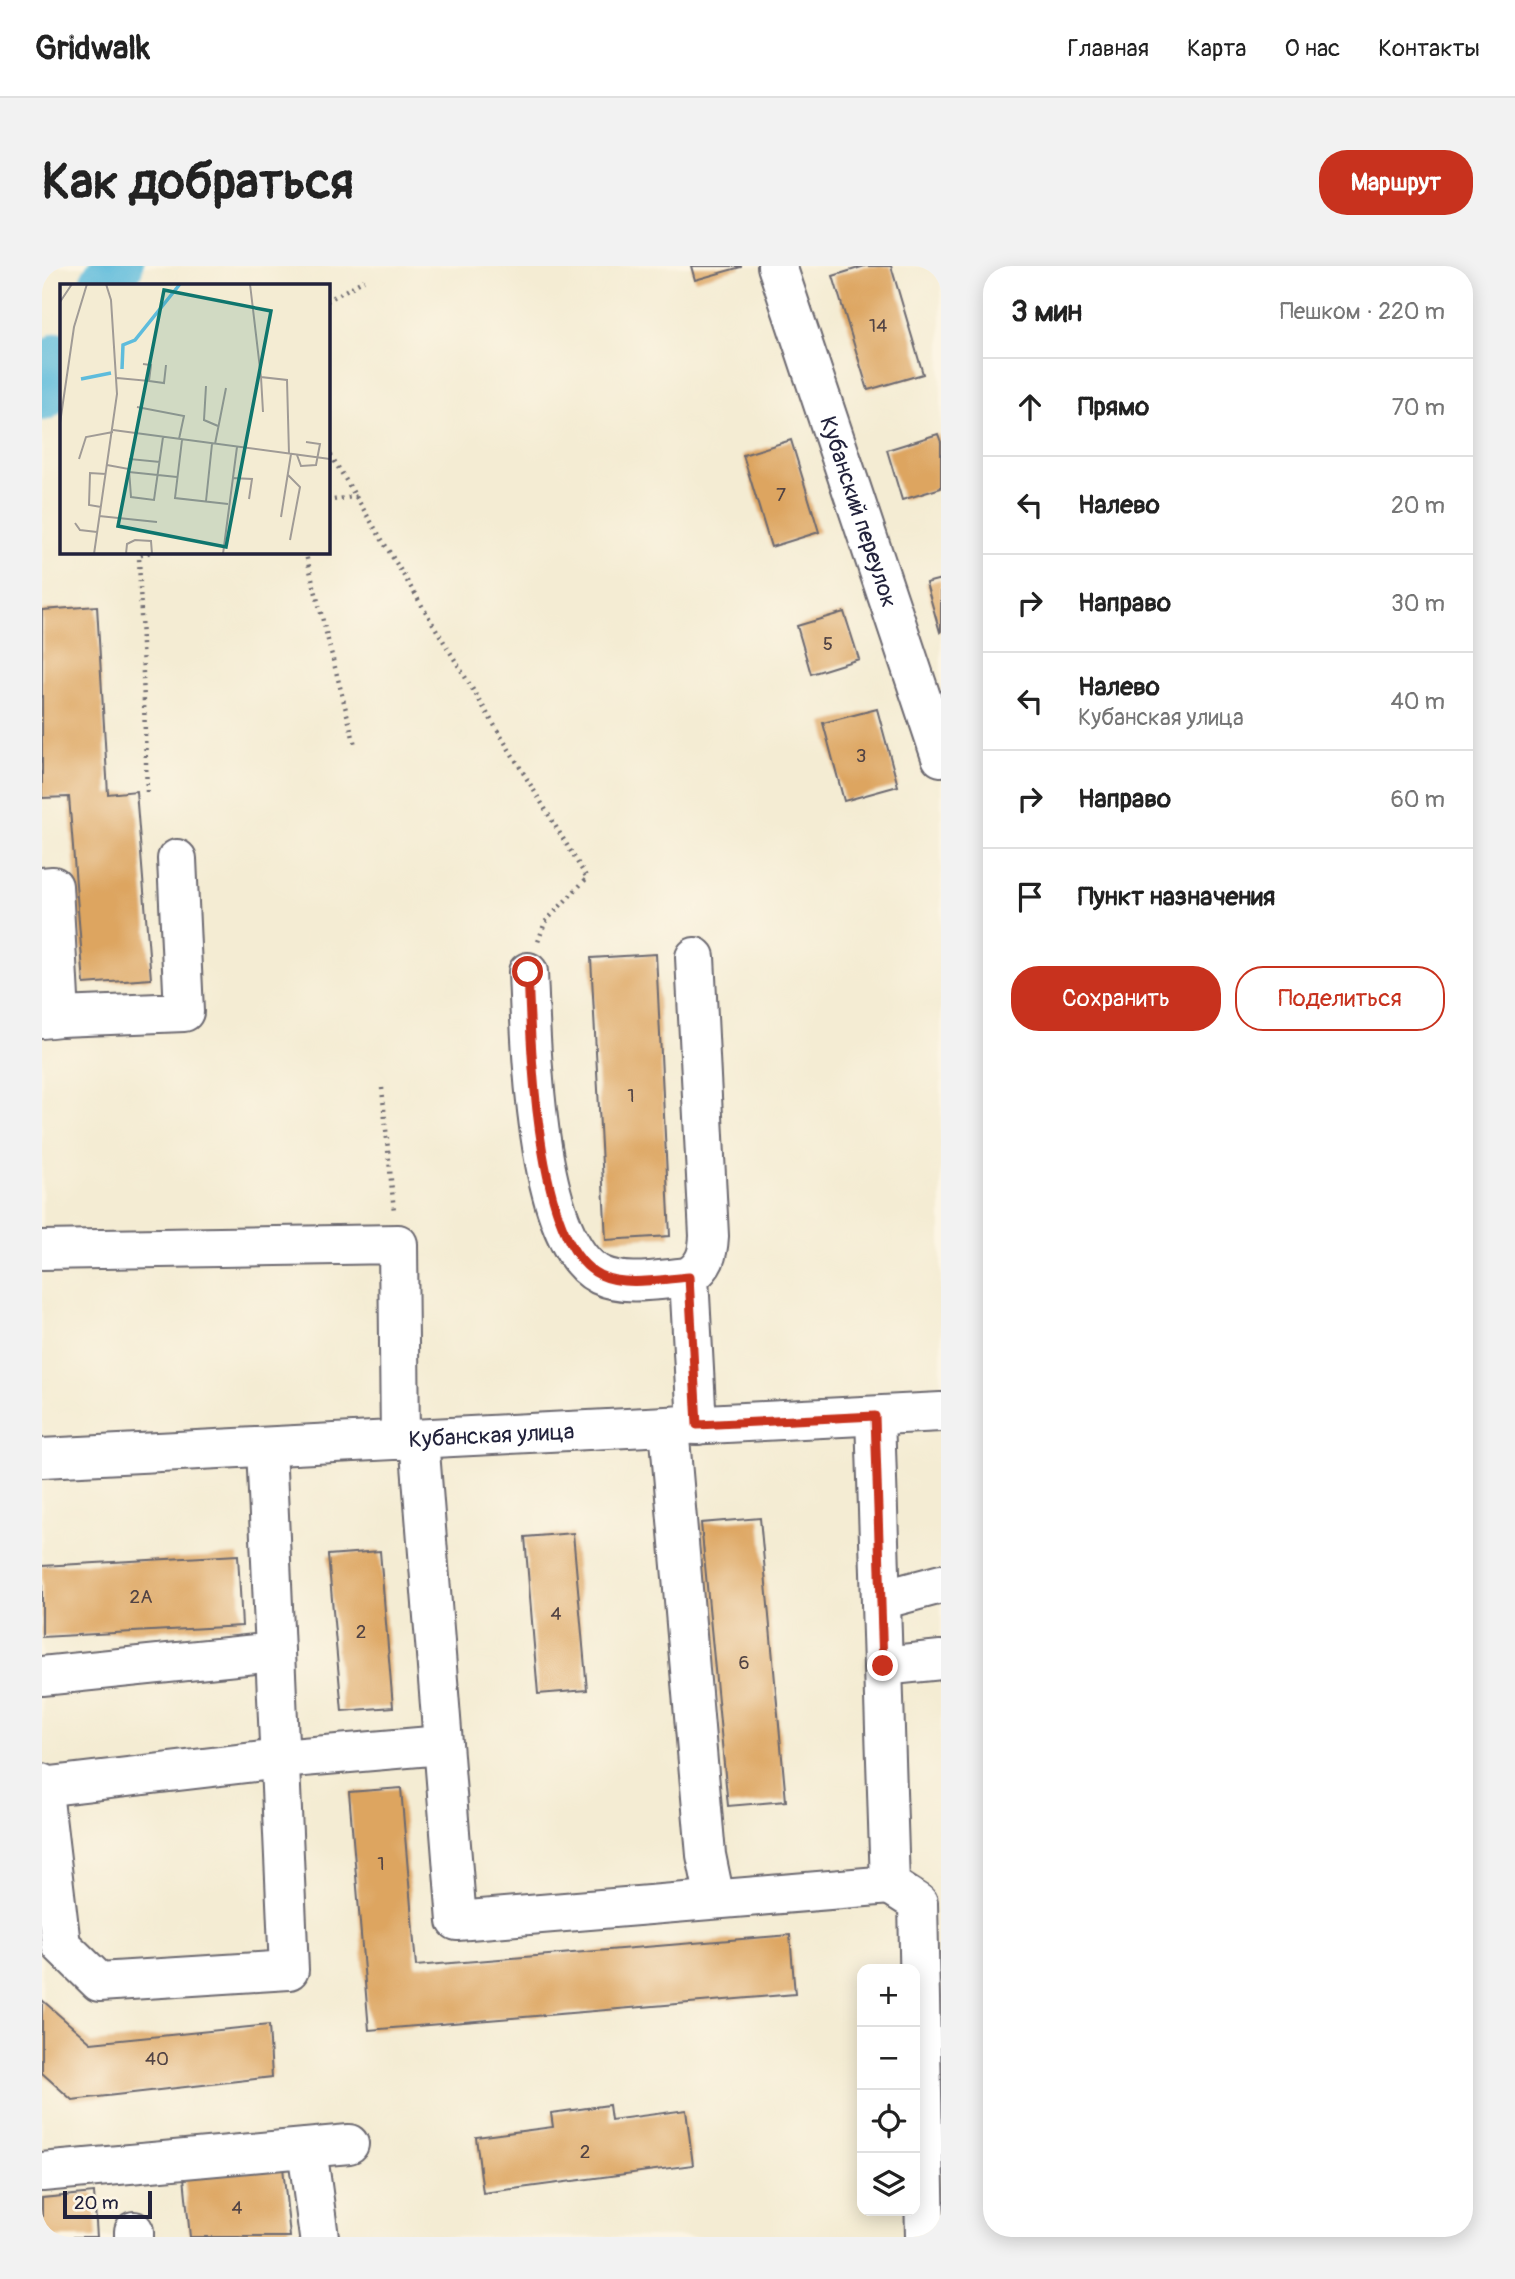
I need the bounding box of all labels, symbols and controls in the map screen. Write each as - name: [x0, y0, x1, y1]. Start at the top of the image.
- text: Gridwalk: [35, 28, 150, 69]
- text: Главная: [1068, 34, 1149, 63]
- text: Карта: [1187, 34, 1247, 63]
- text: О нас: [1285, 34, 1340, 63]
- text: Контакты: [1378, 34, 1480, 63]
- button: Маршрут: [1319, 150, 1473, 215]
- text: Как добраться: [42, 152, 354, 213]
- inset map: [60, 284, 329, 553]
- text: 3 мин: [1011, 293, 1082, 330]
- text: Пешком · 220 m: [1280, 297, 1445, 326]
- house number: 14: [869, 314, 887, 338]
- icon: ahead: [1011, 388, 1049, 426]
- text: Прямо: [1078, 391, 1149, 423]
- text: 70 m: [1392, 393, 1445, 422]
- street label: Кубанский переулок: [813, 412, 904, 611]
- house number: 7: [776, 483, 786, 507]
- icon: left: [1011, 486, 1049, 524]
- text: Налево: [1078, 489, 1160, 521]
- text: 20 m: [1391, 491, 1445, 520]
- icon: right: [1011, 584, 1049, 622]
- text: Направо: [1078, 587, 1171, 619]
- text: 30 m: [1391, 589, 1445, 618]
- house number: 5: [823, 632, 833, 656]
- text: Налево: [1078, 671, 1160, 703]
- icon: left: [1011, 682, 1049, 720]
- text: 40 m: [1391, 687, 1445, 716]
- text: Кубанская улица: [1078, 703, 1244, 732]
- house number: 3: [856, 744, 866, 768]
- icon: right: [1011, 780, 1049, 818]
- text: Направо: [1078, 783, 1171, 815]
- text: 60 m: [1390, 785, 1445, 814]
- icon: arrive: [1011, 878, 1049, 916]
- text: Пункт назначения: [1078, 881, 1275, 913]
- route start: [512, 956, 543, 987]
- button: Сохранить: [1011, 966, 1221, 1031]
- button: Поделиться: [1235, 966, 1445, 1031]
- house number: 1: [627, 1084, 635, 1108]
- street label: Кубанская улица: [408, 1417, 575, 1454]
- house number: 2А: [130, 1585, 152, 1609]
- house number: 4: [550, 1602, 562, 1626]
- house number: 2: [356, 1620, 366, 1644]
- route end: [867, 1650, 898, 1681]
- house number: 6: [738, 1651, 750, 1675]
- house number: 1: [377, 1852, 385, 1876]
- map controls: [857, 1964, 920, 2216]
- button: +: [857, 1964, 920, 2027]
- button: −: [857, 2027, 920, 2090]
- house number: 40: [145, 2047, 169, 2071]
- button: locate: [857, 2090, 920, 2153]
- house number: 2: [580, 2140, 590, 2164]
- button: layers: [857, 2153, 920, 2216]
- scale bar: [63, 2188, 152, 2220]
- text: 20 m: [74, 2191, 119, 2215]
- house number: 4: [231, 2196, 243, 2220]

